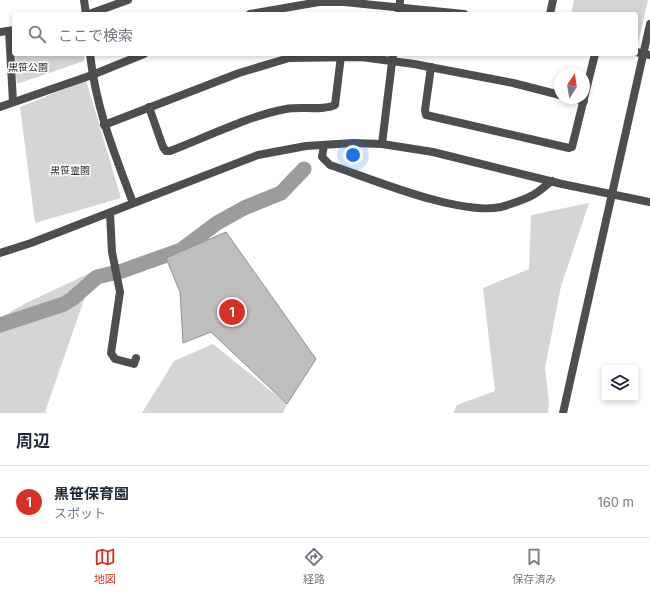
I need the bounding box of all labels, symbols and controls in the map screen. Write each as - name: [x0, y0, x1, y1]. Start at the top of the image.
- search box: [12, 12, 638, 56]
- icon: search: [26, 23, 48, 45]
- text: ここで検索: [58, 26, 133, 45]
- park label: 黒笹公園: [8, 61, 48, 73]
- north arrow: [554, 68, 590, 104]
- your location: [343, 145, 363, 165]
- park label: 黒笹霊園: [50, 164, 90, 176]
- pin: 1: [219, 297, 245, 327]
- map controls: [602, 365, 638, 401]
- button: layers: [602, 365, 638, 401]
- text: 周辺: [16, 431, 50, 451]
- text: 黒笹保育園: [54, 484, 129, 503]
- text: 1: [26, 494, 32, 510]
- text: 160 m: [597, 494, 634, 510]
- text: スポット: [54, 505, 106, 521]
- tab: 地図: [94, 546, 116, 586]
- tab: 経路: [303, 546, 325, 586]
- tab: 保存済み: [512, 546, 556, 586]

